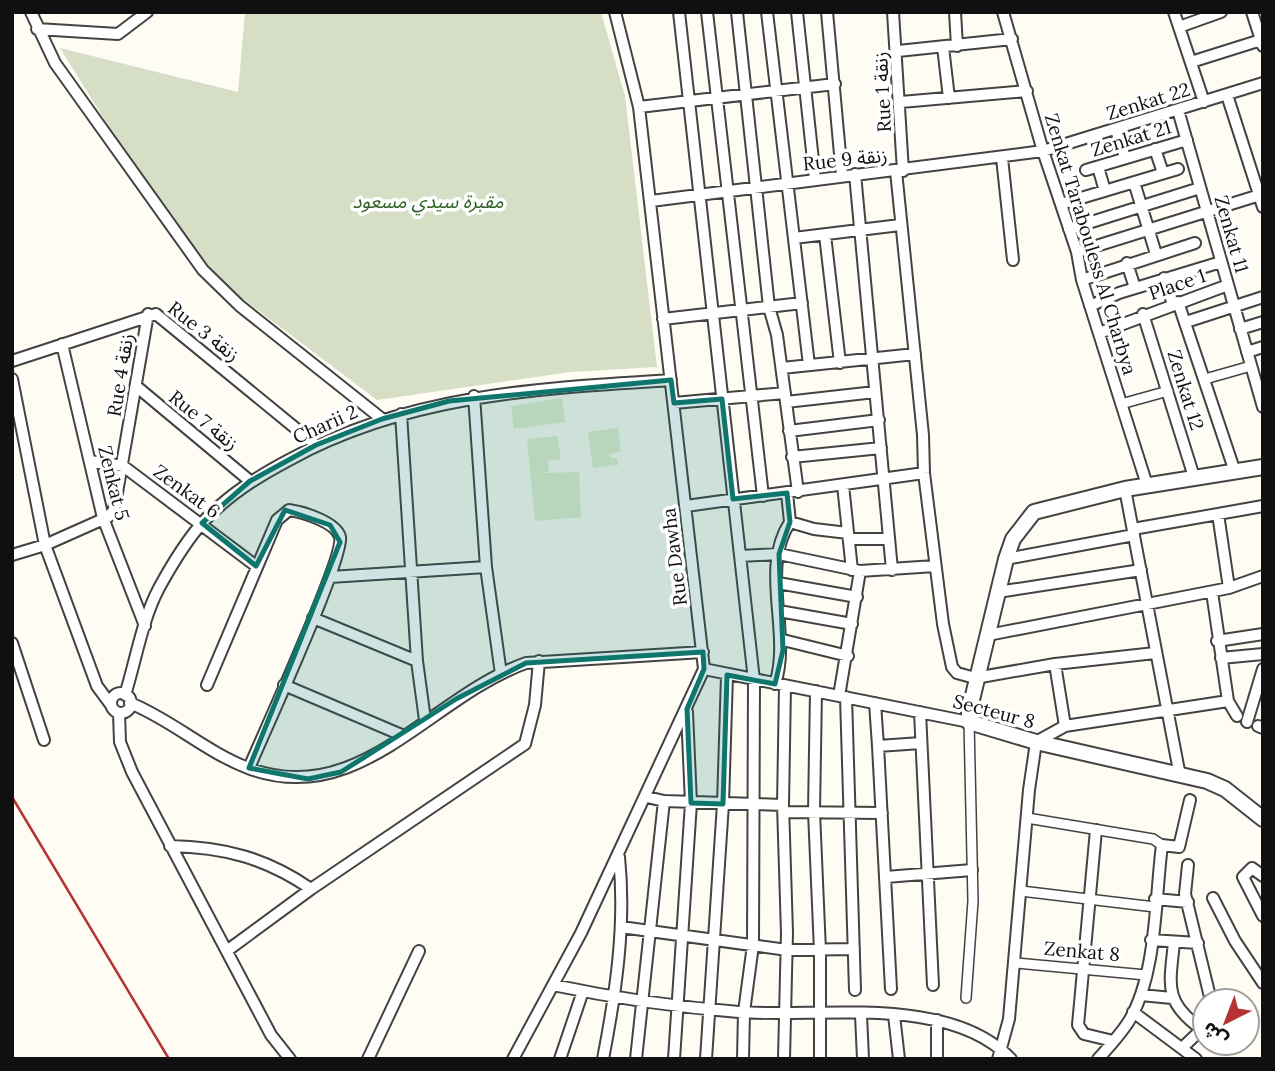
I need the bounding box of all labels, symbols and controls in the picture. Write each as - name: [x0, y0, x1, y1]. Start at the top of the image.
- street label: Rue 1 زنقة: [868, 51, 896, 133]
- street label: Zenkat 22: [1103, 77, 1193, 125]
- street label: Zenkat Tarabouless Al Charbya: [1040, 110, 1142, 378]
- street label: Zenkat 21: [1088, 114, 1174, 162]
- street label: Rue 9 زنقة: [802, 143, 888, 175]
- park label: مقبرة سيدي مسعود: [353, 189, 503, 216]
- street label: Zenkat 11: [1210, 192, 1255, 276]
- street label: Place 1: [1145, 263, 1209, 305]
- street label: Rue 3 زنقة: [163, 296, 245, 366]
- street label: Rue 4 زنقة: [102, 332, 138, 418]
- street label: Zenkat 12: [1162, 347, 1210, 433]
- street label: Rue 7 زنقة: [164, 385, 244, 455]
- street label: Charii 2: [289, 399, 361, 449]
- street label: Zenkat 5: [93, 443, 135, 523]
- street label: Zenkat 6: [149, 459, 225, 523]
- street label: Rue Dawha: [656, 506, 692, 607]
- street label: Secteur 8: [950, 689, 1038, 733]
- street label: Zenkat 8: [1043, 936, 1121, 966]
- north arrow: [1191, 987, 1261, 1057]
- text: ش: [1197, 1017, 1232, 1052]

